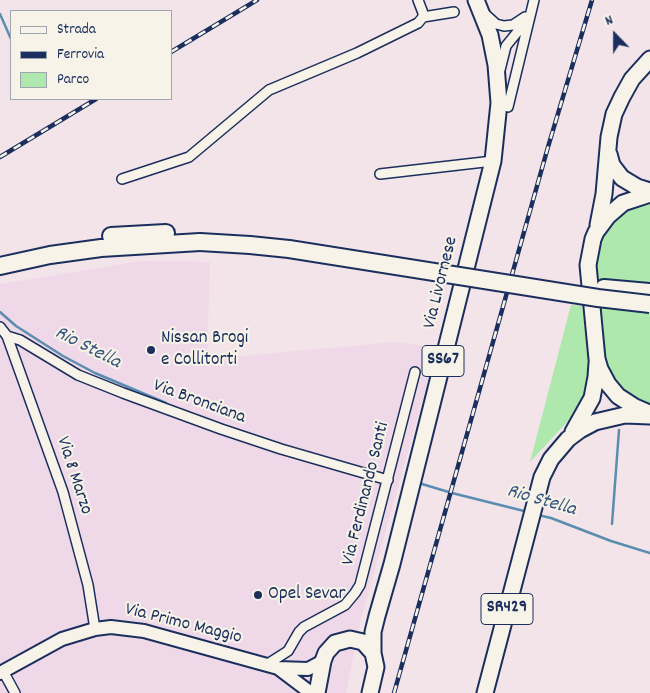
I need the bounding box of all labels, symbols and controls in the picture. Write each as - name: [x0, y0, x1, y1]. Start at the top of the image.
- legend: [10, 10, 172, 100]
- north arrow: [590, 10, 640, 60]
- text: N: [602, 11, 616, 32]
- text: Strada: [57, 19, 96, 41]
- text: Ferrovia: [57, 44, 104, 66]
- text: Parco: [57, 69, 89, 91]
- street label: Via Livornese: [420, 235, 464, 331]
- water label: Rio Stella: [50, 322, 124, 376]
- place label: Nissan Brogi e Collitorti: [161, 328, 248, 372]
- marker: Nissan Brogi e Collitorti: [145, 344, 157, 356]
- road number: SS67: [422, 346, 464, 376]
- street label: Via Bronciana: [150, 376, 248, 430]
- street label: Via Ferdinando Santi: [338, 420, 396, 568]
- street label: Via 8 Marzo: [50, 434, 96, 518]
- water label: Rio Stella: [504, 481, 578, 523]
- place label: Opel Sevar: [268, 584, 346, 606]
- marker: Opel Sevar: [252, 589, 264, 601]
- road number: SR429: [481, 594, 533, 624]
- street label: Via Primo Maggio: [122, 599, 244, 651]

